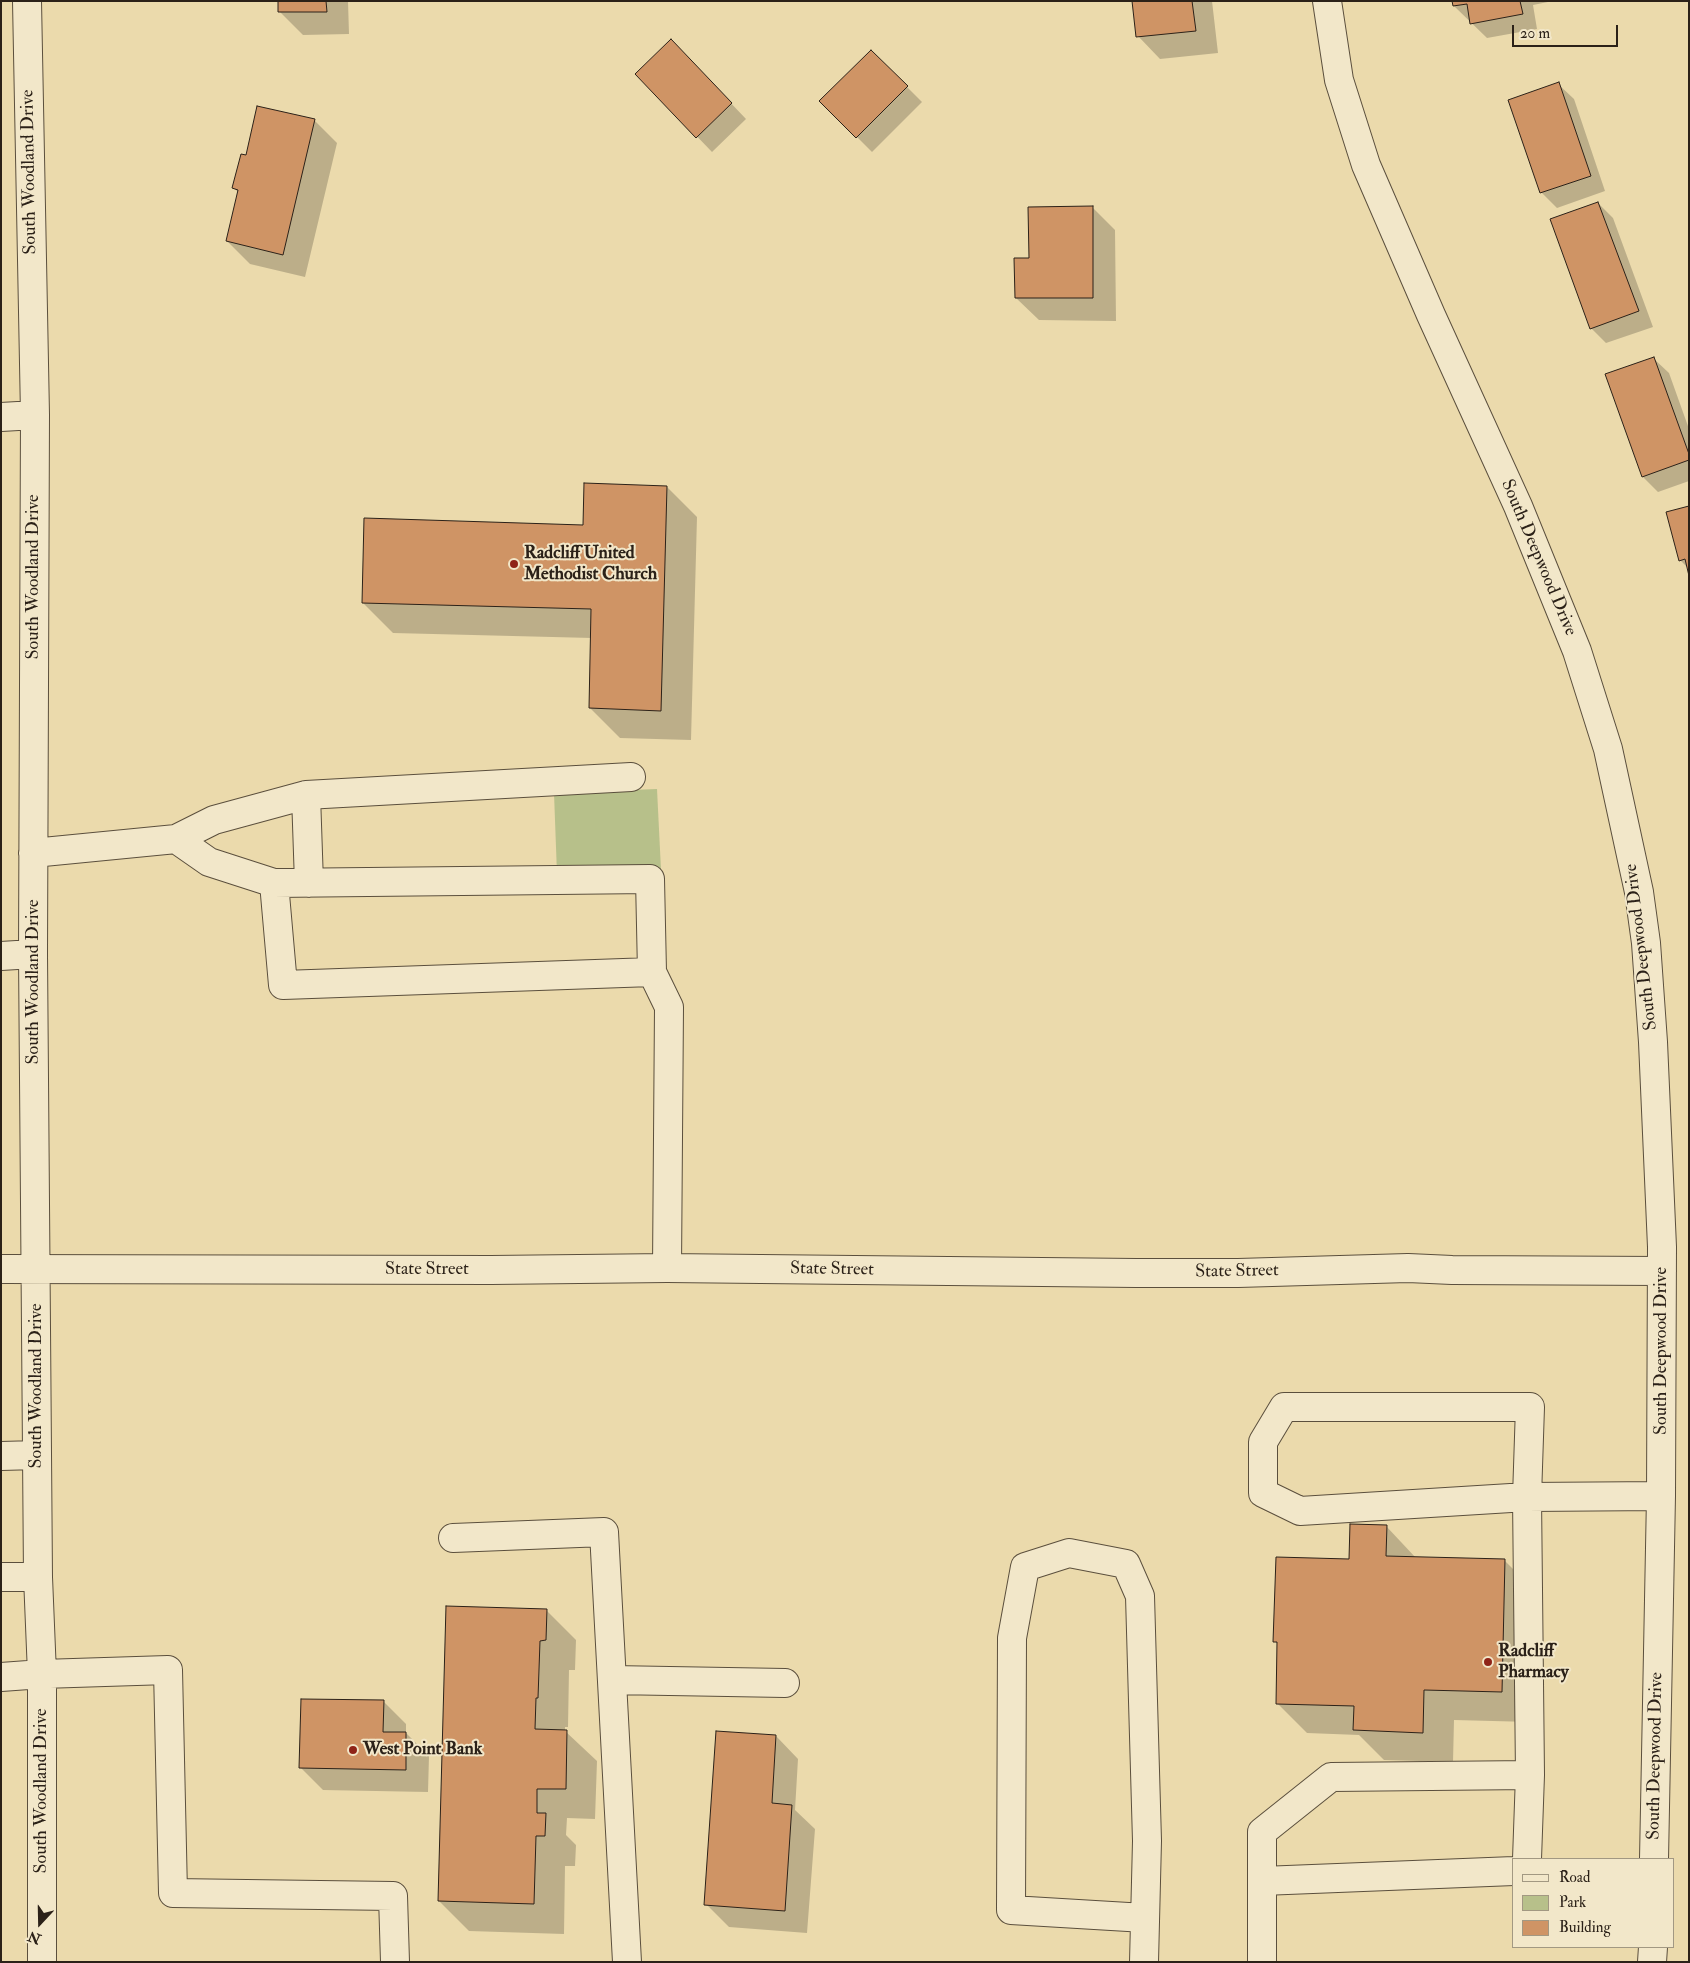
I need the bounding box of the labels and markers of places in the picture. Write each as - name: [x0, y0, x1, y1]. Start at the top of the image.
- place label: Radcliff United Methodist Church: [524, 543, 657, 586]
- marker: Radcliff United Methodist Church: [508, 558, 520, 570]
- place label: Radcliff Pharmacy: [1498, 1641, 1569, 1684]
- marker: Radcliff Pharmacy: [1482, 1656, 1494, 1668]
- place label: West Point Bank: [363, 1739, 482, 1761]
- marker: West Point Bank: [347, 1744, 359, 1756]

